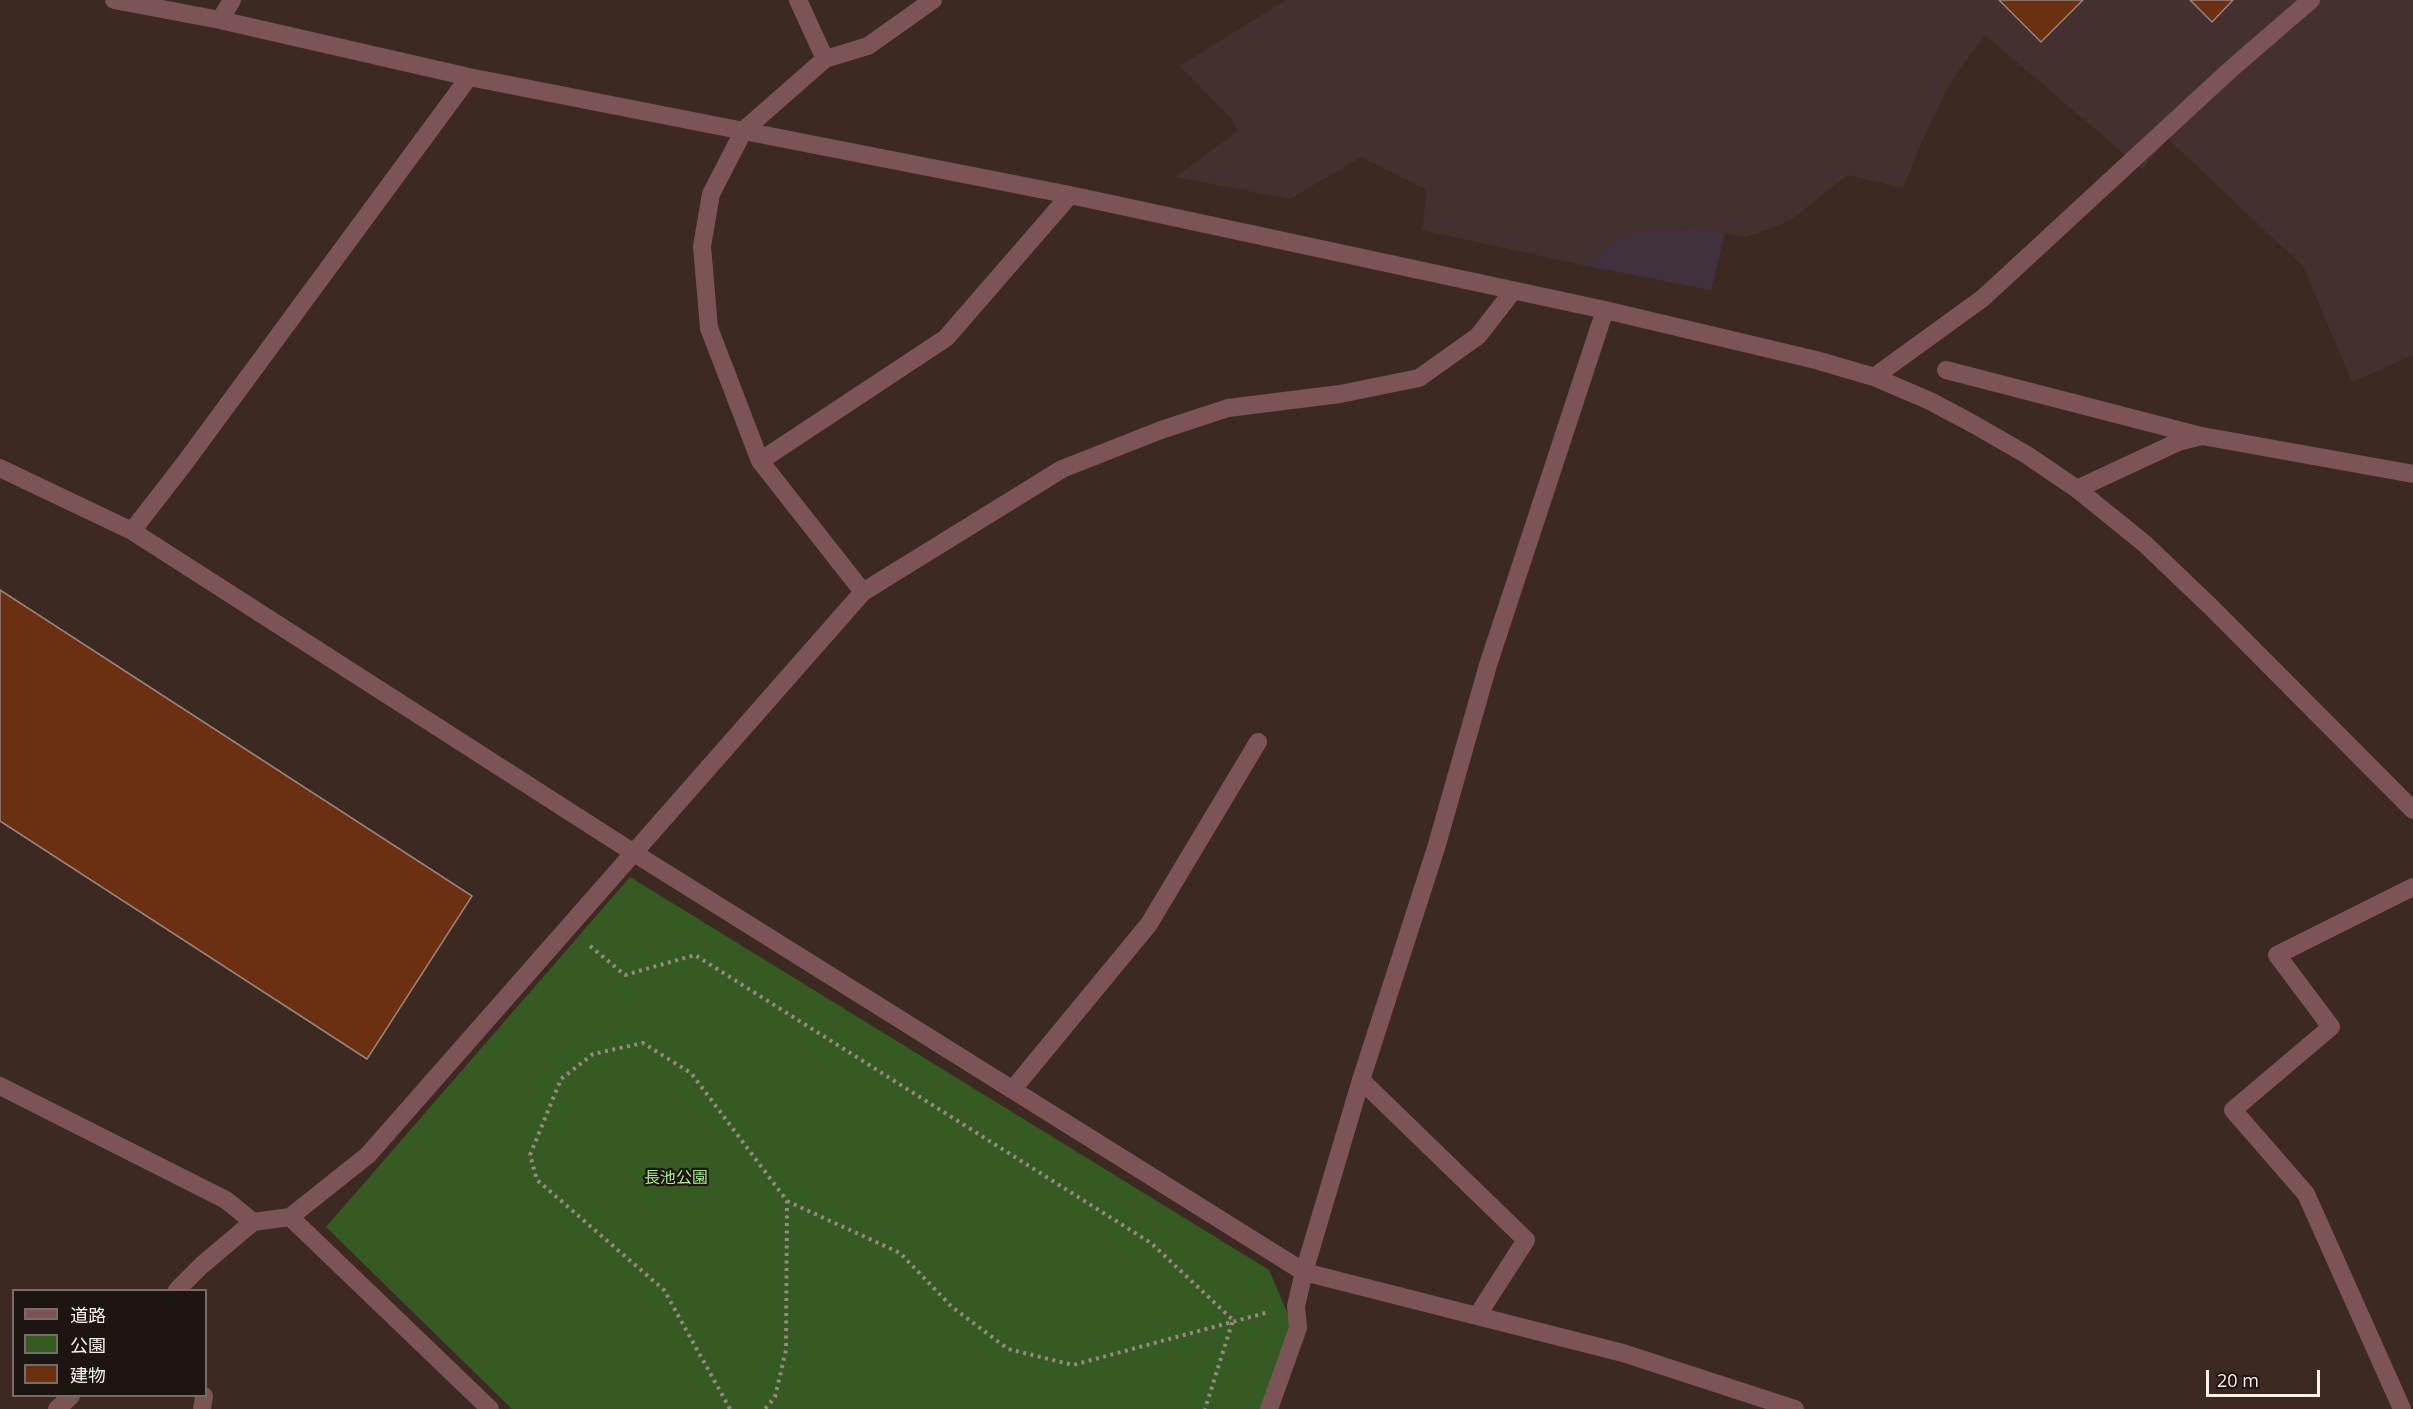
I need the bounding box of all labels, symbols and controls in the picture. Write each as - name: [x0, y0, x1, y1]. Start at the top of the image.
- park label: 長池公園: [644, 1168, 708, 1188]
- legend: [12, 1289, 207, 1397]
- text: 道路: [70, 1303, 106, 1327]
- text: 公園: [70, 1333, 106, 1357]
- scale bar: [2209, 1358, 2323, 1396]
- text: 建物: [70, 1363, 106, 1387]
- text: 20 m: [2217, 1368, 2259, 1392]

